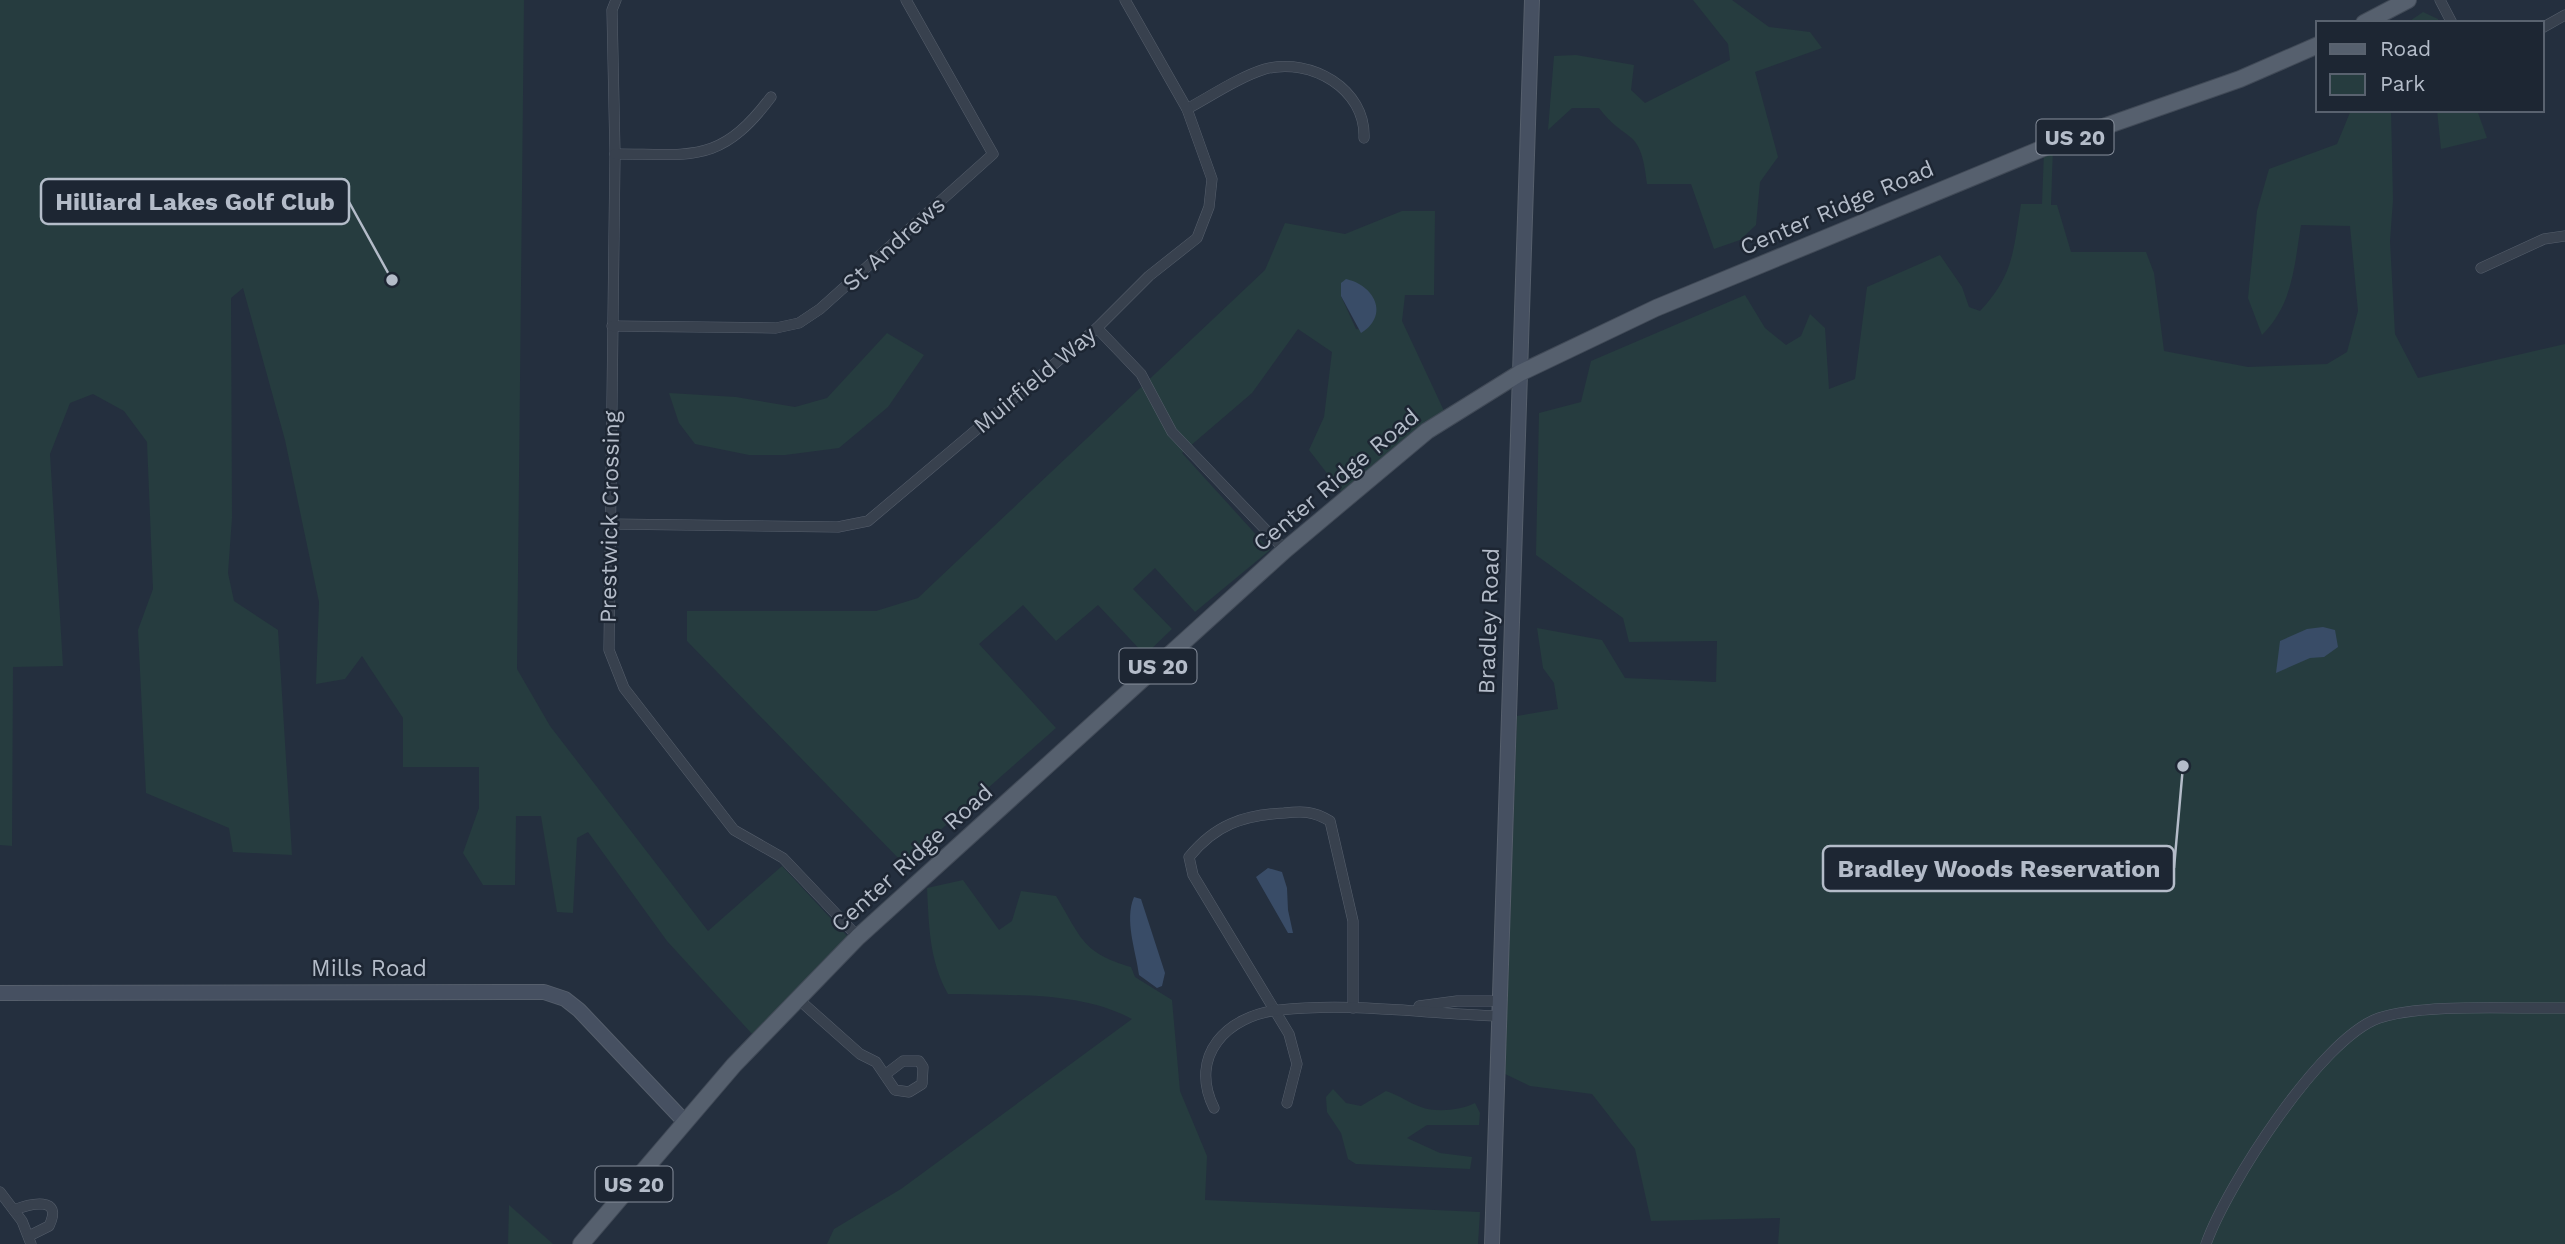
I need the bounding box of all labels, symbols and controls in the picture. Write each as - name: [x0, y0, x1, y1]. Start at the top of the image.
- legend: [2316, 21, 2544, 112]
- text: Road: [2380, 36, 2431, 61]
- text: Park: [2380, 71, 2425, 96]
- road number: US 20: [2036, 120, 2114, 154]
- street label: Center Ridge Road: [1736, 155, 1938, 261]
- callout: Hilliard Lakes Golf Club: [41, 179, 349, 224]
- text: Hilliard Lakes Golf Club: [55, 188, 335, 216]
- street label: St Andrews: [837, 191, 951, 297]
- street label: Muirfield Way: [968, 321, 1102, 439]
- street label: Center Ridge Road: [1248, 403, 1424, 557]
- street label: Prestwick Crossing: [595, 410, 625, 623]
- street label: Bradley Road: [1473, 547, 1505, 695]
- road number: US 20: [1120, 648, 1196, 684]
- street label: Center Ridge Road: [826, 778, 998, 938]
- callout: Bradley Woods Reservation: [1823, 846, 2174, 891]
- text: Bradley Woods Reservation: [1838, 855, 2160, 883]
- street label: Mills Road: [311, 955, 427, 982]
- road number: US 20: [596, 1166, 672, 1202]

